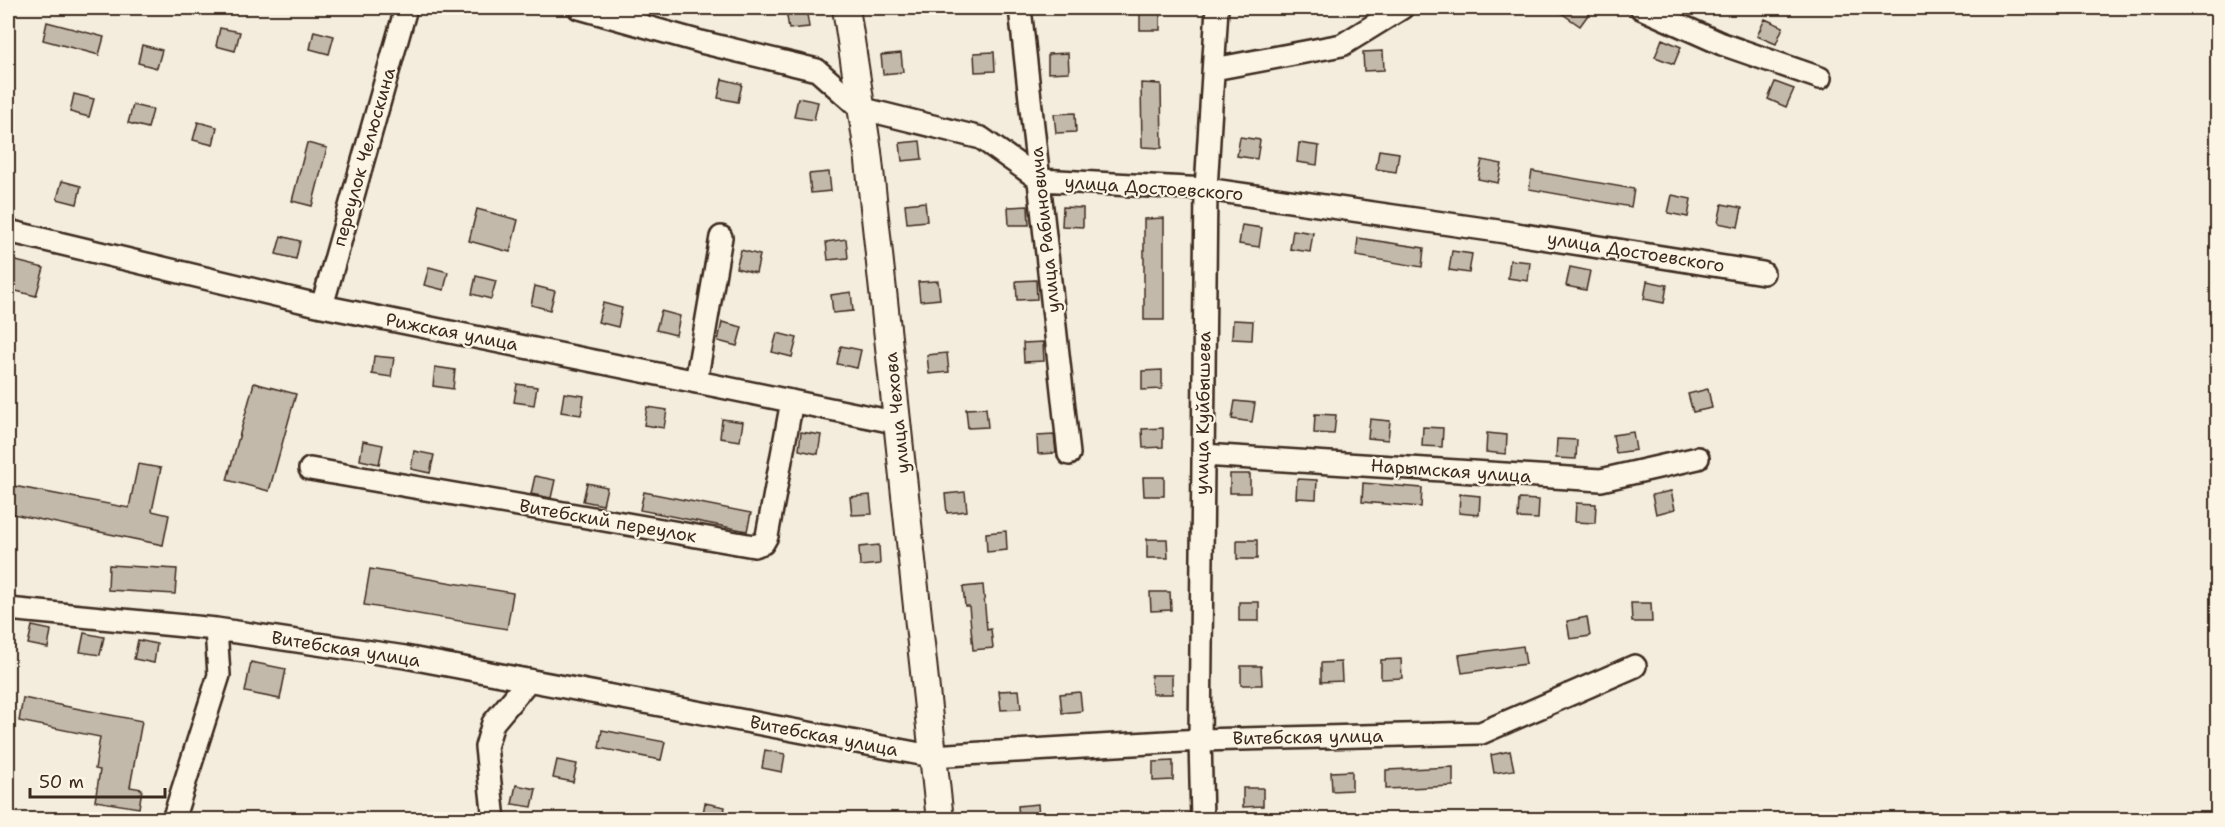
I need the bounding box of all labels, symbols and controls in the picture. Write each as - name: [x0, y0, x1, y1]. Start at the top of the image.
- street label: переулок Челюскина: [327, 65, 401, 249]
- street label: улица Рабиновича: [1024, 146, 1066, 314]
- street label: улица Достоевского: [1064, 170, 1244, 206]
- street label: улица Достоевского: [1546, 226, 1726, 278]
- street label: Рижская улица: [384, 307, 520, 357]
- street label: улица Куйбышева: [1190, 331, 1216, 495]
- street label: улица Чехова: [879, 351, 915, 475]
- street label: Нарымская улица: [1370, 453, 1532, 489]
- street label: Витебский переулок: [517, 494, 699, 548]
- street label: Витебская улица: [270, 625, 422, 673]
- street label: Витебская улица: [748, 710, 900, 762]
- street label: Витебская улица: [1233, 724, 1383, 750]
- scale bar: [30, 761, 165, 799]
- text: 50 m: [39, 770, 84, 794]

